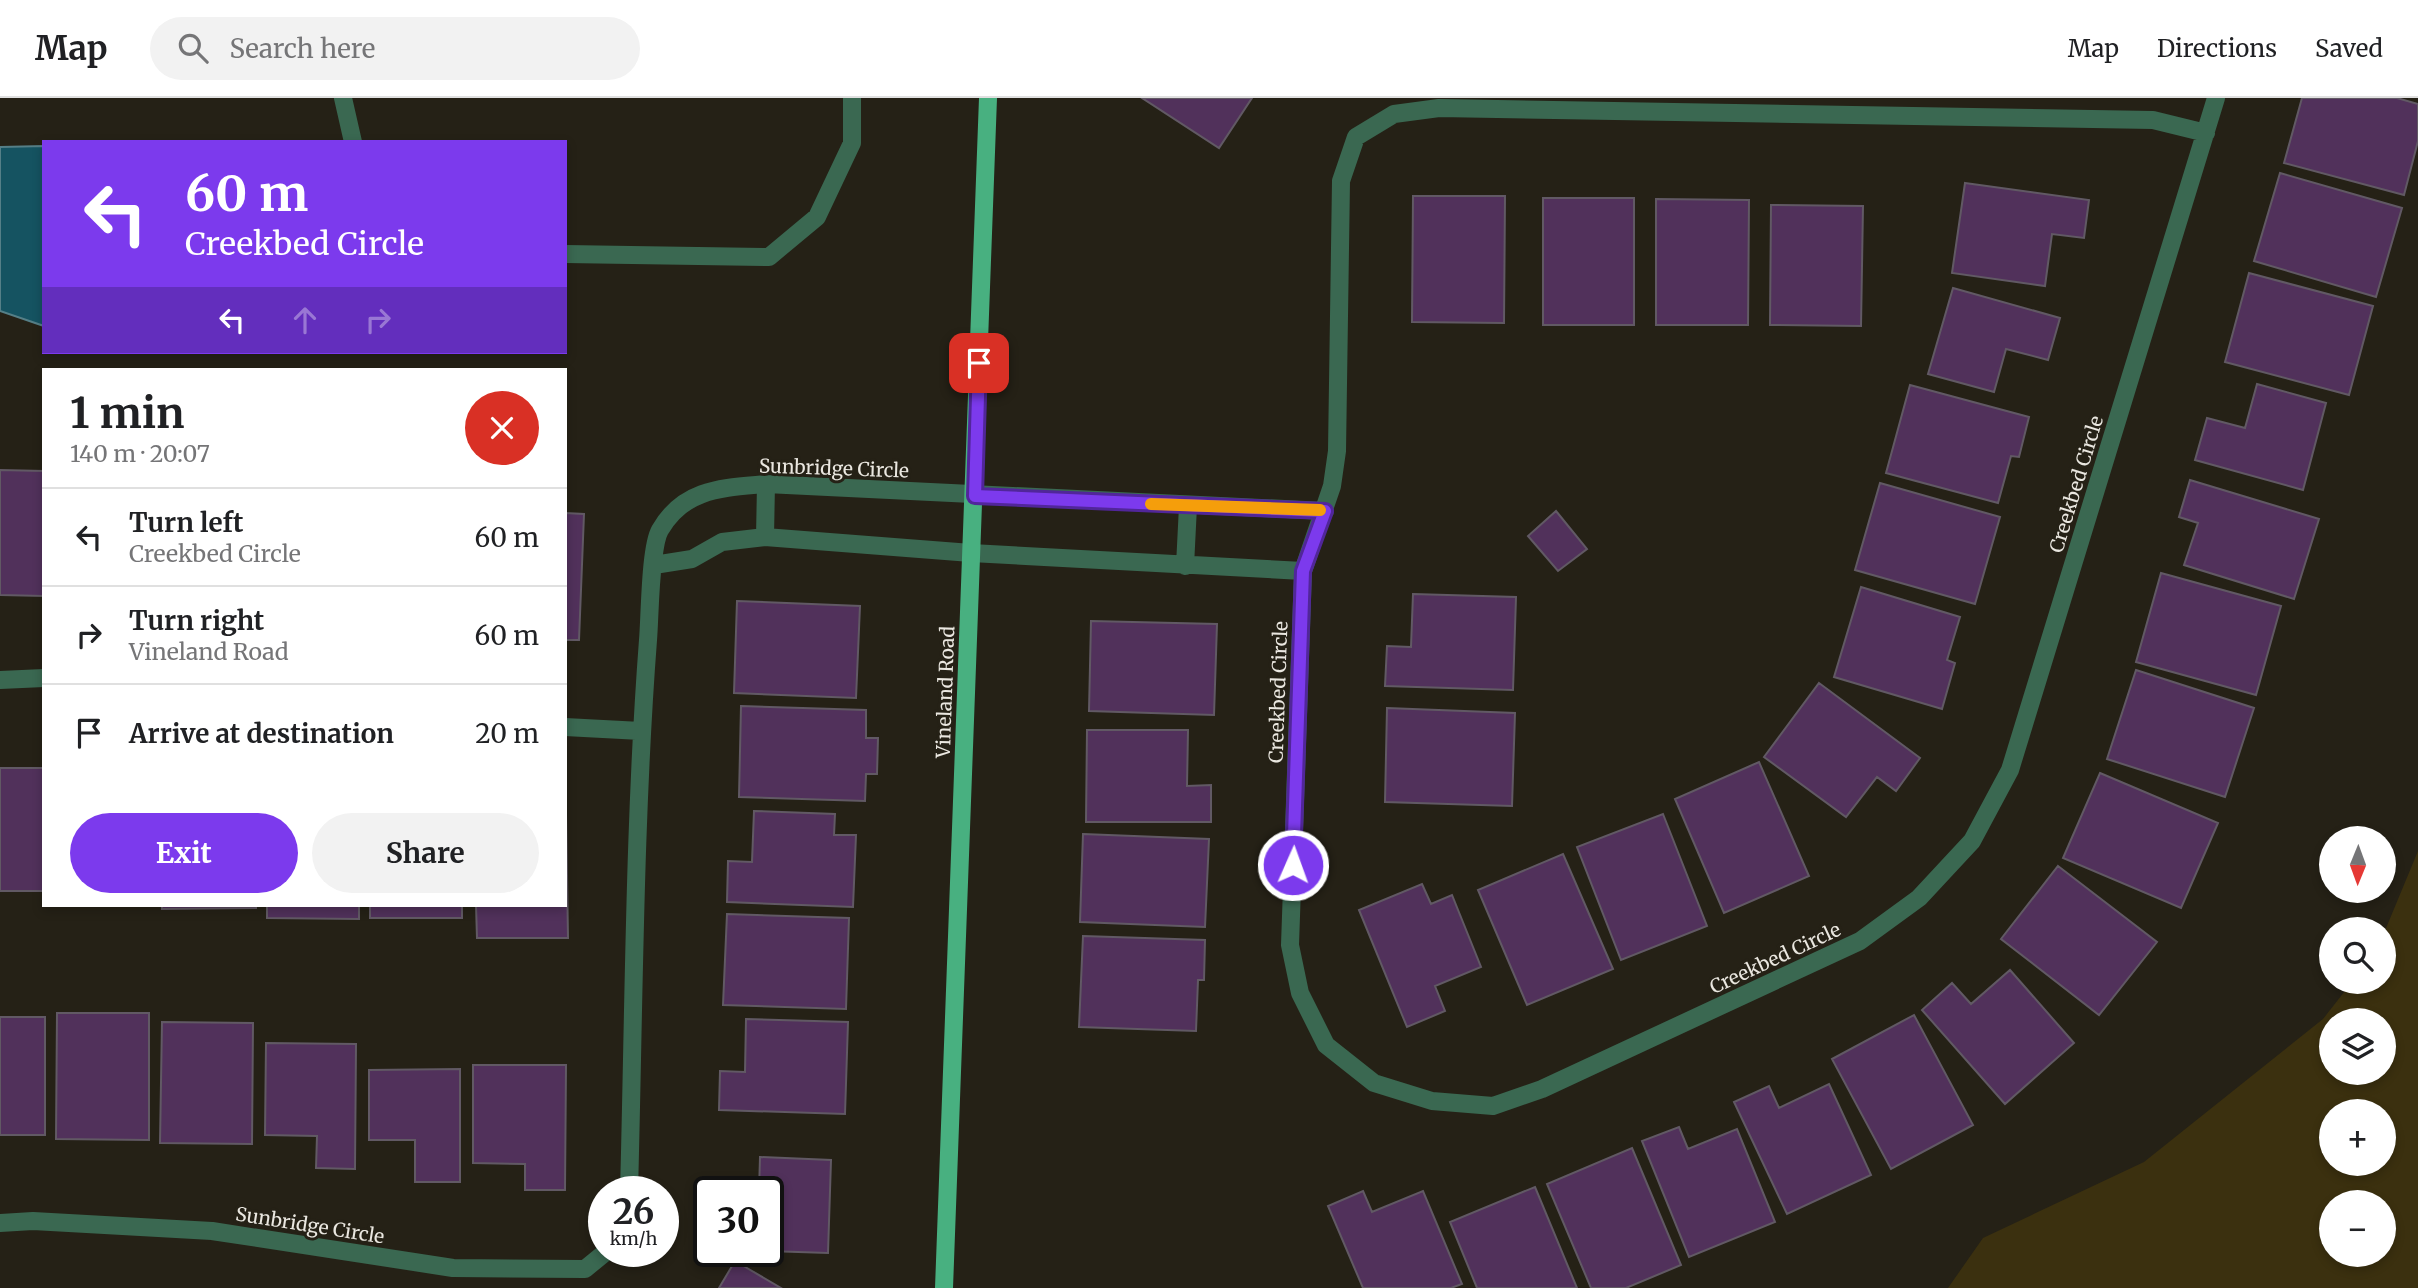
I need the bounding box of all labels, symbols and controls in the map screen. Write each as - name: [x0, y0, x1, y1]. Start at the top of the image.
- search box: [150, 17, 640, 80]
- text: Map: [35, 28, 108, 69]
- icon: search: [174, 29, 212, 67]
- text: Search here: [230, 32, 375, 65]
- text: Map: [2068, 33, 2119, 64]
- text: Directions: [2157, 33, 2277, 64]
- text: Saved: [2315, 33, 2383, 64]
- text: 60 m: [185, 163, 308, 224]
- icon: left: [70, 168, 161, 259]
- text: Creekbed Circle: [185, 224, 424, 264]
- icon: left: [213, 301, 251, 339]
- icon: ahead: [286, 301, 324, 339]
- icon: right: [359, 301, 397, 339]
- pin: [949, 333, 1009, 393]
- icon: arrive: [960, 344, 998, 382]
- text: 1 min: [70, 387, 184, 439]
- button: close: [465, 391, 539, 465]
- street label: Creekbed Circle: [2044, 413, 2108, 555]
- text: 140 m · 20:07: [70, 439, 210, 468]
- street label: Sunbridge Circle: [759, 453, 910, 483]
- text: Turn left: [129, 506, 243, 539]
- icon: left: [70, 518, 108, 556]
- text: 60 m: [475, 521, 539, 554]
- text: Creekbed Circle: [129, 539, 301, 568]
- text: Turn right: [129, 604, 264, 637]
- icon: right: [70, 616, 108, 654]
- text: 60 m: [475, 619, 539, 652]
- street label: Creekbed Circle: [1264, 621, 1292, 763]
- street label: Vineland Road: [931, 626, 959, 759]
- text: Vineland Road: [129, 637, 289, 666]
- icon: arrive: [70, 714, 108, 752]
- text: Arrive at destination: [129, 717, 394, 750]
- text: 20 m: [475, 717, 539, 750]
- button: Exit: [70, 813, 298, 893]
- button: Share: [312, 813, 539, 893]
- north arrow: [2319, 826, 2396, 903]
- map controls: [2319, 826, 2396, 1267]
- position arrow: [1256, 828, 1330, 902]
- street label: Creekbed Circle: [1706, 917, 1844, 999]
- button: search: [2319, 917, 2396, 994]
- button: layers: [2319, 1008, 2396, 1085]
- button: +: [2319, 1099, 2396, 1176]
- speed limit sign: 30: [693, 1176, 784, 1267]
- text: 26: [613, 1190, 654, 1234]
- button: −: [2319, 1190, 2396, 1267]
- street label: Sunbridge Circle: [234, 1201, 386, 1249]
- text: km/h: [610, 1227, 657, 1250]

